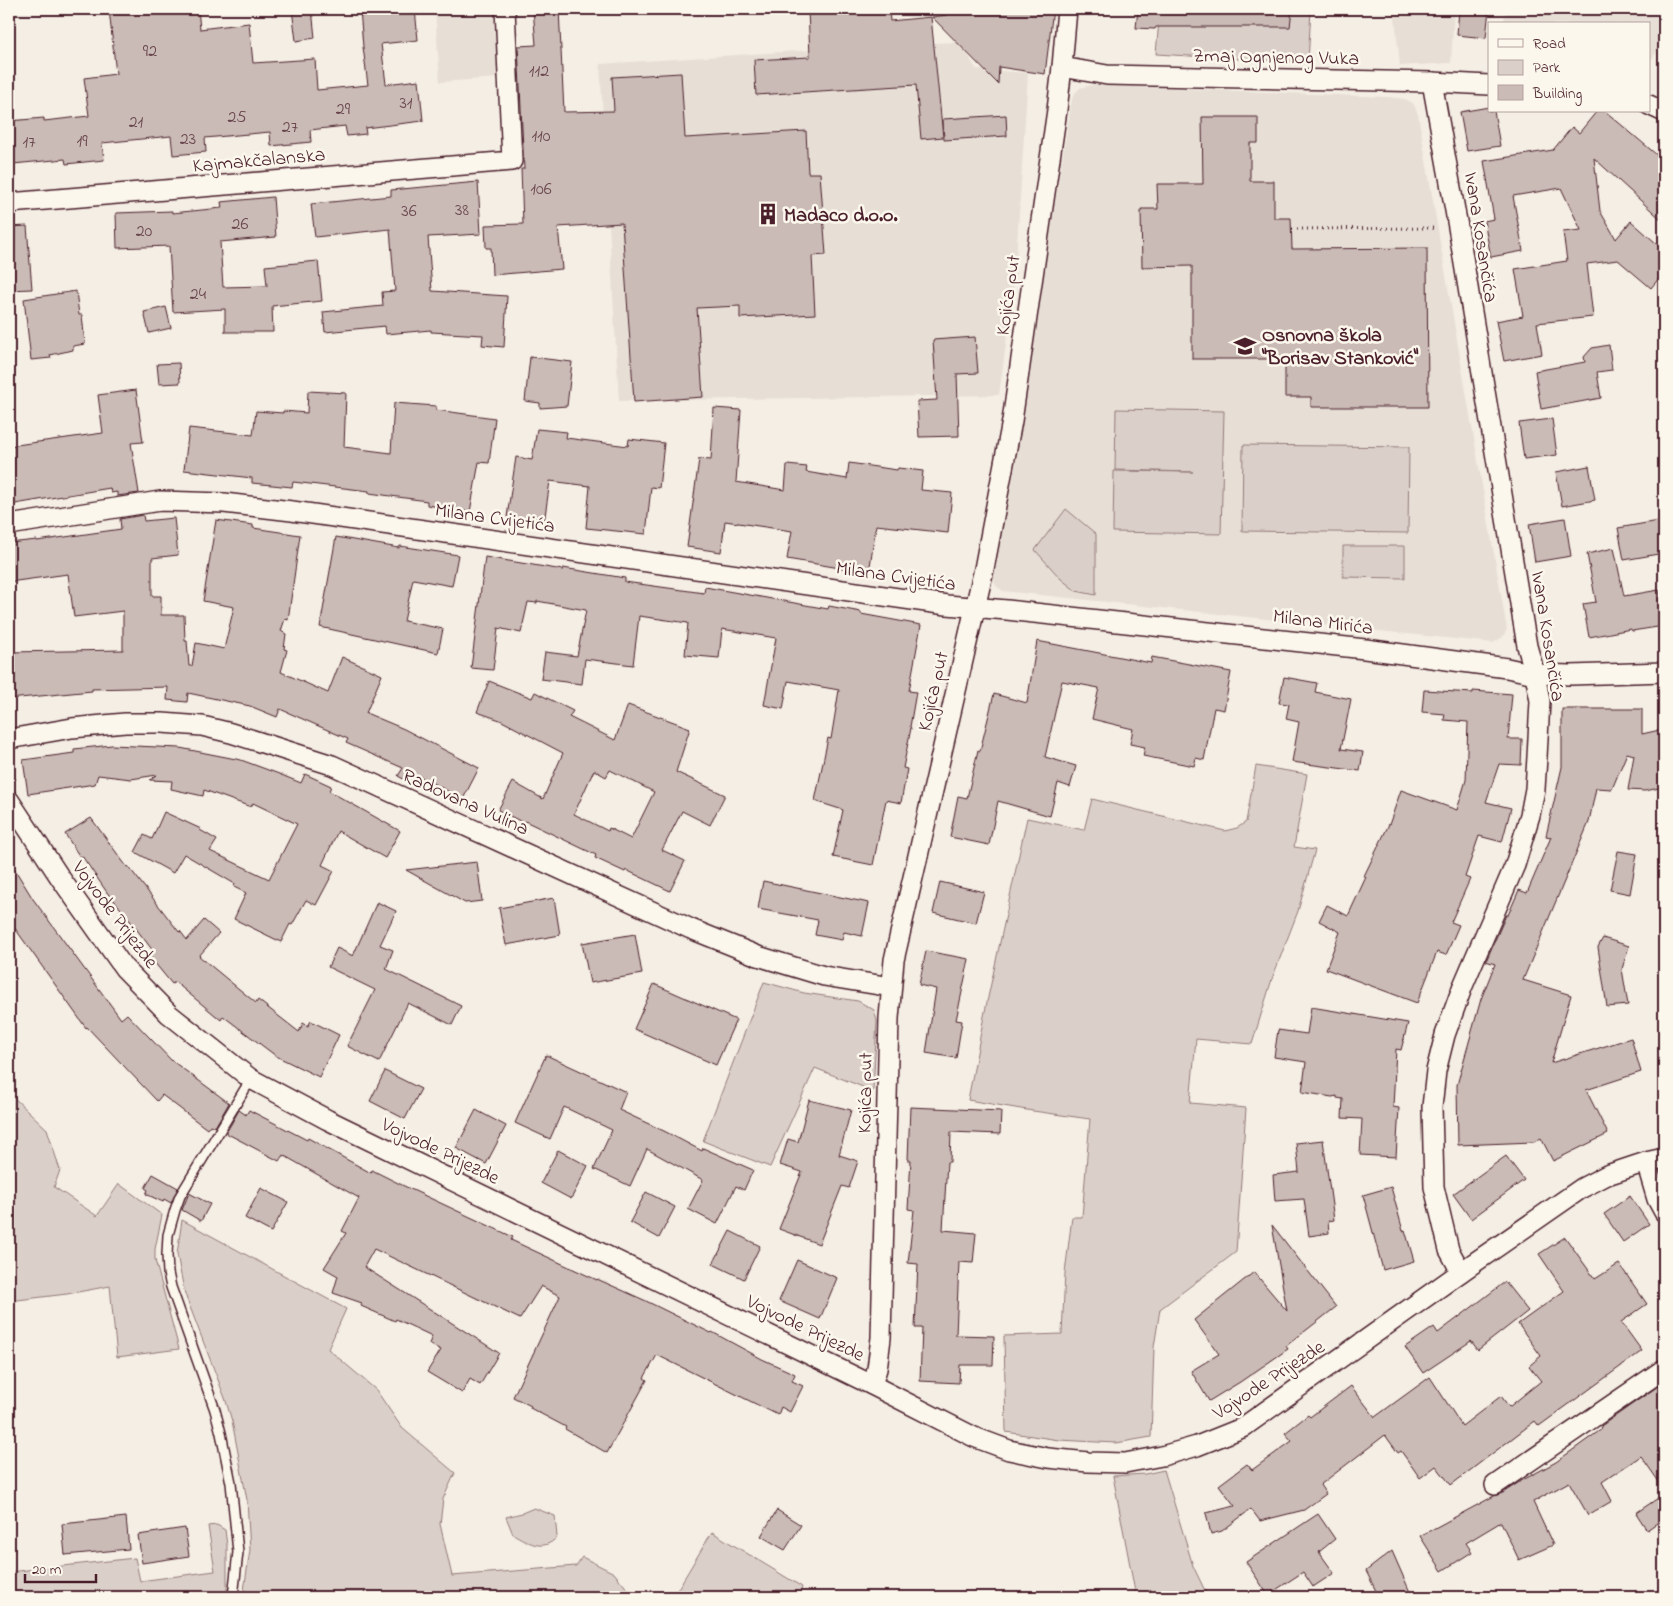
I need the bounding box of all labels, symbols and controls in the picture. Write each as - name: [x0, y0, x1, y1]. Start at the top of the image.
- legend: [1488, 22, 1650, 112]
- text: Road: [1533, 33, 1566, 55]
- house number: 92: [143, 39, 157, 65]
- street label: Zmaj Ognjenog Vuka: [1193, 43, 1359, 75]
- text: Park: [1533, 57, 1561, 79]
- house number: 112: [529, 59, 549, 85]
- text: Building: [1532, 83, 1582, 106]
- house number: 31: [399, 91, 413, 117]
- house number: 29: [336, 97, 351, 123]
- house number: 25: [227, 105, 247, 131]
- house number: 21: [129, 110, 144, 136]
- house number: 27: [282, 115, 299, 141]
- house number: 110: [531, 124, 551, 150]
- house number: 23: [180, 127, 196, 153]
- house number: 19: [76, 129, 88, 155]
- house number: 17: [22, 130, 36, 156]
- street label: Kajmakčalanska: [192, 141, 327, 182]
- street label: Ivana Kosančića: [1455, 170, 1504, 305]
- house number: 106: [530, 177, 552, 203]
- house number: 38: [455, 198, 469, 224]
- house number: 36: [401, 199, 417, 225]
- building icon: Madaco d.o.o.: [755, 201, 781, 227]
- place label: Madaco d.o.o.: [784, 202, 898, 231]
- house number: 26: [232, 212, 249, 238]
- house number: 20: [136, 219, 153, 245]
- street label: Kojića put: [989, 253, 1030, 337]
- house number: 24: [190, 282, 207, 308]
- place label: Osnovna škola "Borisav Stanković": [1261, 322, 1419, 374]
- school or university icon: Osnovna škola "Borisav Stanković": [1232, 333, 1258, 359]
- street label: Milana Cvijetića: [433, 497, 556, 542]
- street label: Milana Cvijetića: [834, 555, 957, 600]
- street label: Ivana Kosančića: [1522, 569, 1571, 704]
- street label: Milana Mirića: [1271, 603, 1374, 644]
- street label: Kojića put: [911, 649, 958, 734]
- street label: Radovana Vulina: [397, 762, 533, 844]
- street label: Vojvode Prijezde: [63, 855, 164, 976]
- street label: Kojića put: [851, 1052, 882, 1134]
- street label: Vojvode Prijezde: [375, 1111, 504, 1193]
- street label: Vojvode Prijezde: [740, 1288, 869, 1370]
- street label: Vojvode Prijezde: [1207, 1334, 1331, 1429]
- scale bar: [25, 1551, 96, 1583]
- text: 20 m: [32, 1559, 62, 1581]

